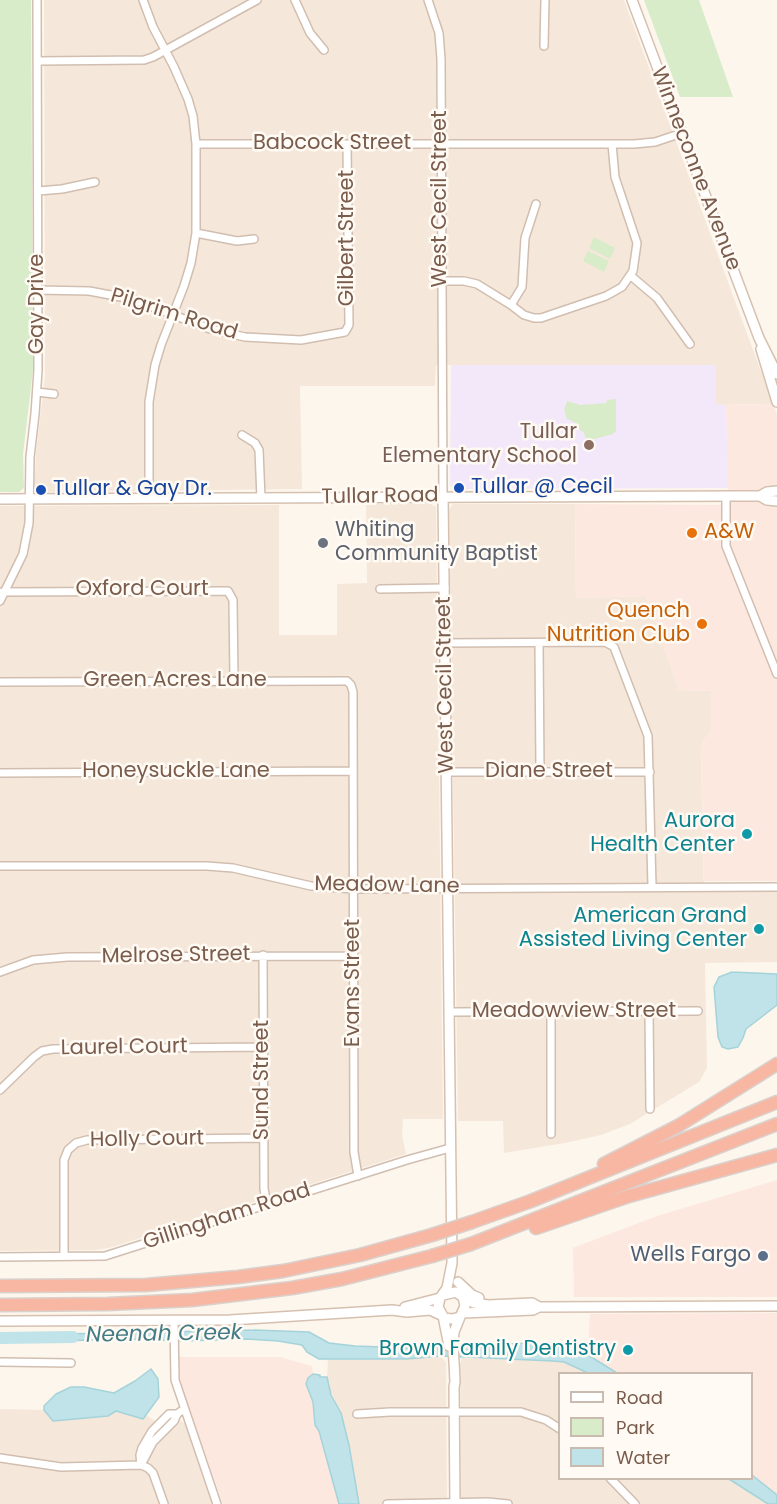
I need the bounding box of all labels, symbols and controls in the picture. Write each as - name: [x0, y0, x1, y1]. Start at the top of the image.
- street label: Winneconne Avenue: [645, 64, 745, 274]
- street label: West Cecil Street: [428, 110, 454, 288]
- street label: Babcock Street: [253, 131, 411, 157]
- street label: Gilbert Street: [335, 170, 361, 306]
- street label: Gay Drive: [25, 254, 51, 354]
- street label: Pilgrim Road: [107, 284, 241, 346]
- place label: Tullar Elementary School: [382, 420, 577, 470]
- marker: Tullar Elementary School: [582, 438, 596, 452]
- place label: Tullar @ Cecil: [471, 475, 613, 501]
- place label: Tullar & Gay Dr.: [53, 477, 212, 503]
- marker: Tullar @ Cecil: [452, 481, 466, 495]
- marker: Tullar & Gay Dr.: [34, 483, 48, 497]
- street label: Tullar Road: [321, 483, 439, 511]
- place label: Whiting Community Baptist: [335, 518, 538, 568]
- place label: A&W: [704, 520, 754, 546]
- marker: A&W: [685, 526, 699, 540]
- marker: Whiting Community Baptist: [316, 536, 330, 550]
- street label: Oxford Court: [75, 577, 209, 603]
- street label: West Cecil Street: [432, 596, 460, 774]
- place label: Quench Nutrition Club: [547, 599, 690, 649]
- marker: Quench Nutrition Club: [695, 617, 709, 631]
- street label: Green Acres Lane: [83, 668, 267, 694]
- street label: Honeysuckle Lane: [82, 759, 270, 785]
- street label: Diane Street: [485, 759, 613, 785]
- place label: Aurora Health Center: [590, 809, 735, 859]
- marker: Aurora Health Center: [740, 827, 754, 841]
- street label: Meadow Lane: [314, 872, 460, 900]
- place label: American Grand Assisted Living Center: [519, 904, 747, 954]
- street label: Evans Street: [341, 919, 367, 1047]
- marker: American Grand Assisted Living Center: [752, 922, 766, 936]
- street label: Melrose Street: [101, 942, 251, 970]
- street label: Meadowview Street: [472, 999, 676, 1025]
- street label: Sund Street: [250, 1020, 276, 1140]
- street label: Laurel Court: [60, 1034, 188, 1062]
- street label: Holly Court: [90, 1126, 204, 1154]
- street label: Gillingham Road: [140, 1178, 314, 1256]
- place label: Wells Fargo: [630, 1243, 751, 1269]
- marker: Wells Fargo: [756, 1249, 770, 1263]
- water label: Neenah Creek: [86, 1320, 242, 1350]
- place label: Brown Family Dentistry: [379, 1337, 616, 1363]
- marker: Brown Family Dentistry: [621, 1343, 635, 1357]
- legend: [558, 1372, 753, 1480]
- text: Road: [616, 1385, 663, 1410]
- text: Park: [616, 1415, 655, 1440]
- text: Water: [616, 1445, 670, 1470]

